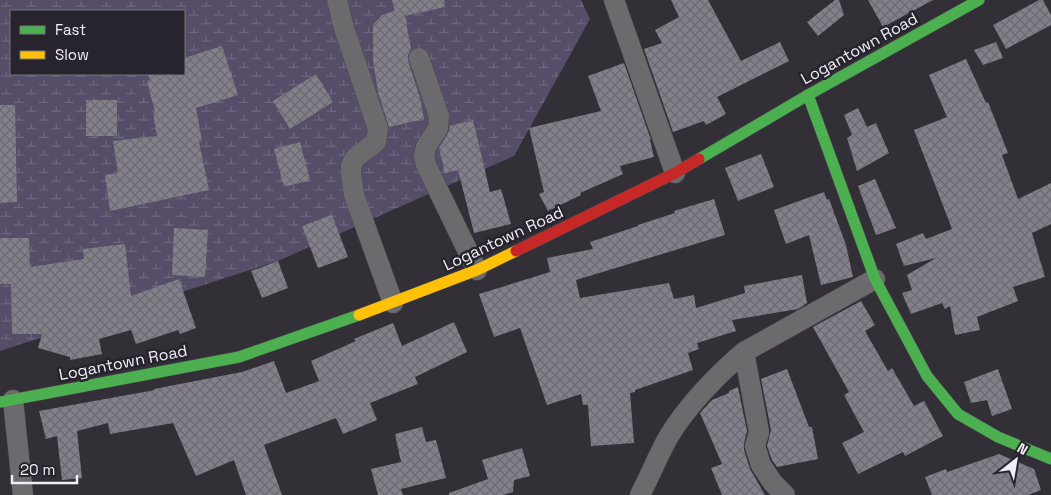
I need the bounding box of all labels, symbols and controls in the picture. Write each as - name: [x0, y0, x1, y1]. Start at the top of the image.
- street label: Logantown Road: [797, 8, 921, 89]
- legend: [10, 10, 185, 75]
- text: Fast: [55, 20, 86, 39]
- text: Slow: [55, 45, 89, 64]
- street label: Logantown Road: [440, 201, 567, 276]
- street label: Logantown Road: [57, 340, 189, 385]
- north arrow: [991, 435, 1041, 485]
- text: N: [1014, 439, 1031, 459]
- scale bar: [12, 452, 78, 484]
- text: 20 m: [20, 460, 55, 479]

